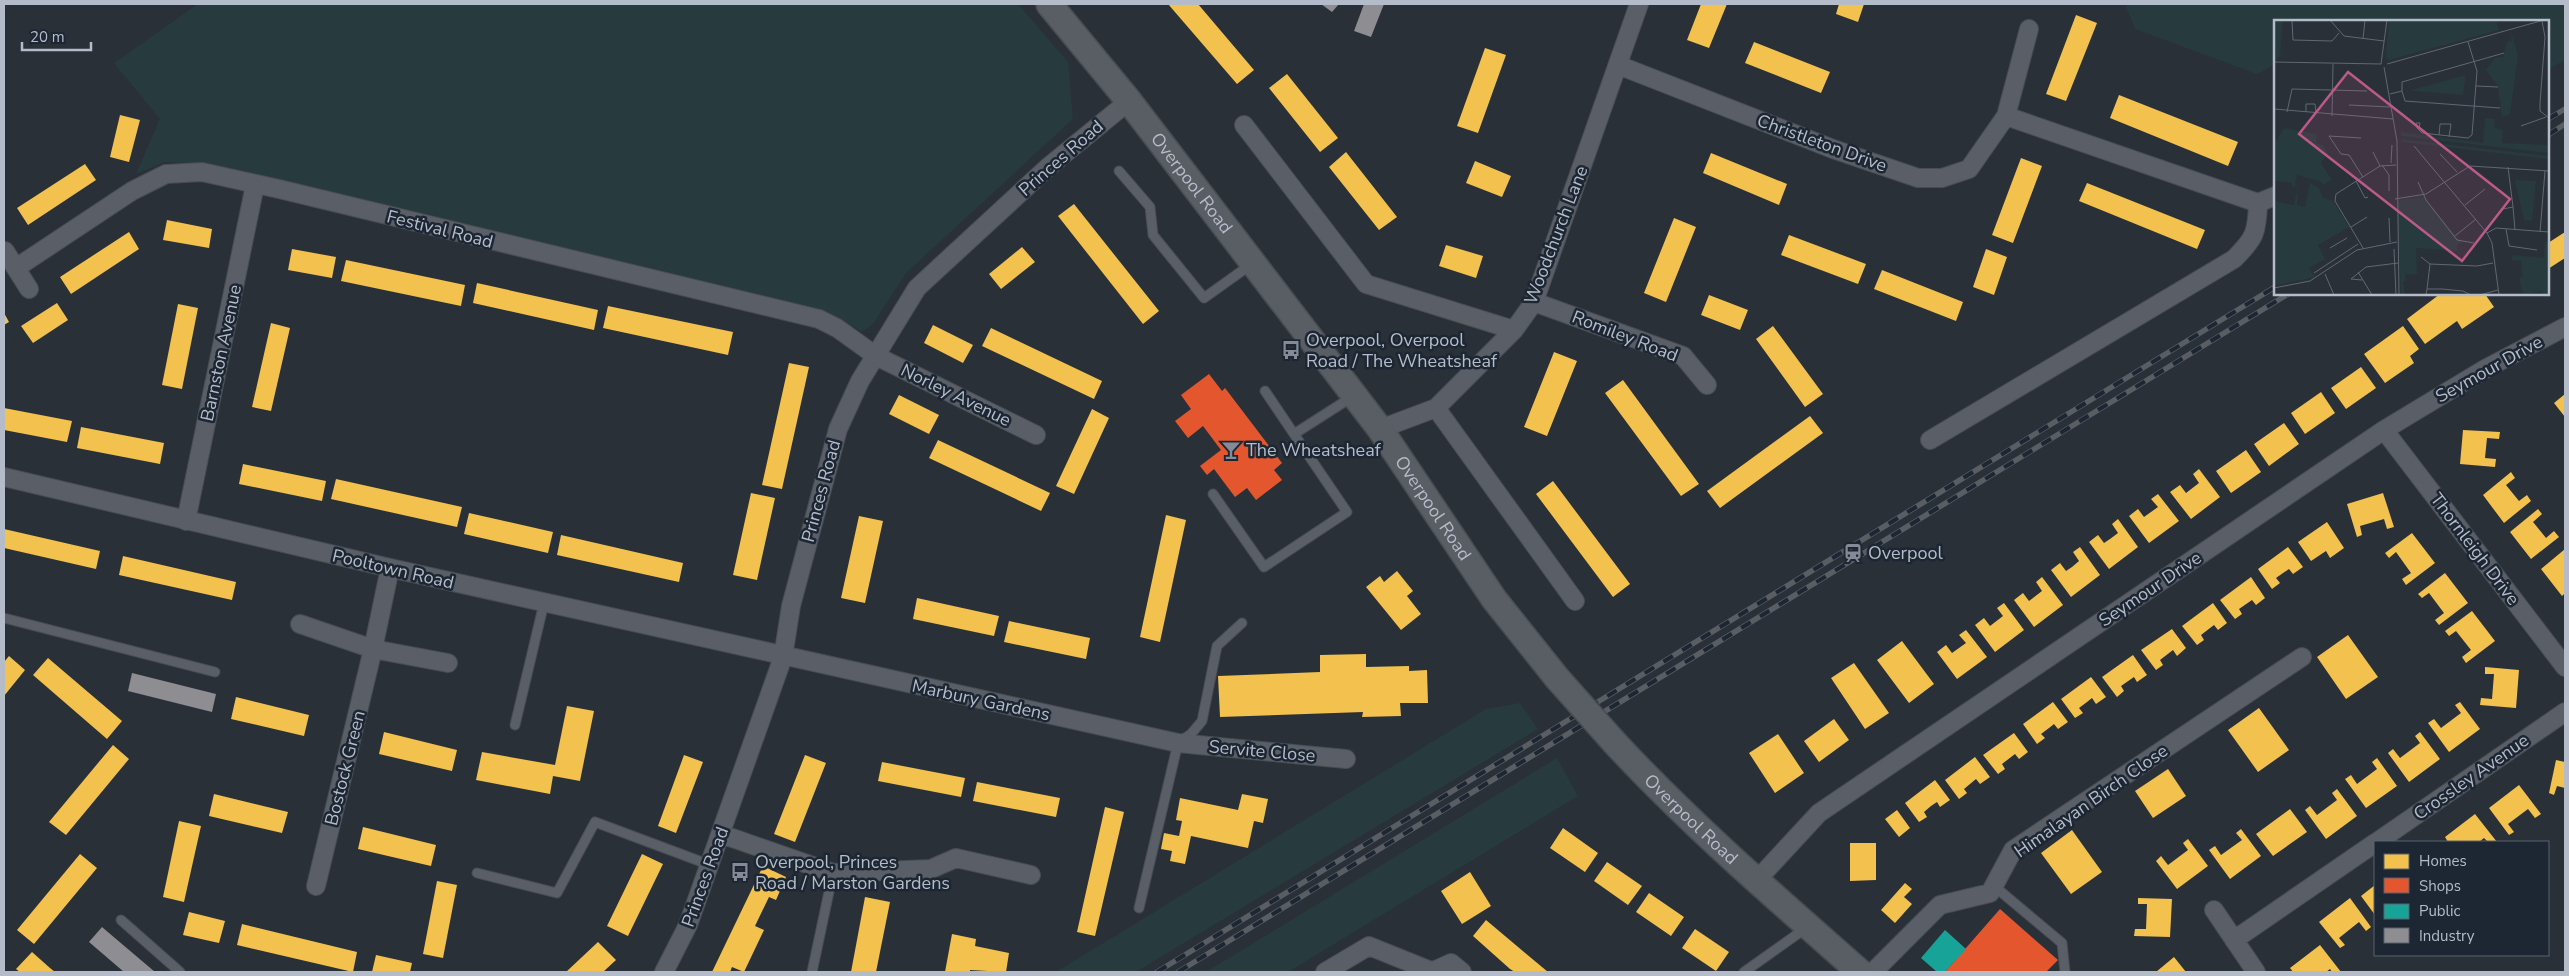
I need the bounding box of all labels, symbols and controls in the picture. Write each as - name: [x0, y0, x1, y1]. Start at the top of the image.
- scale bar: [22, 20, 91, 52]
- inset map: [2274, 20, 2549, 295]
- text: 20 m: [30, 27, 65, 47]
- street label: Christleton Drive: [1754, 108, 1890, 178]
- street label: Princes Road: [1014, 115, 1108, 201]
- street label: Overpool Road: [1145, 128, 1238, 239]
- street label: Woodchurch Lane: [1519, 162, 1593, 308]
- street label: Festival Road: [384, 204, 496, 254]
- street label: Barnston Avenue: [195, 282, 247, 424]
- street label: Romiley Road: [1568, 305, 1682, 367]
- place label: Overpool, Overpool Road / The Wheatsheaf: [1306, 328, 1498, 373]
- street label: Seymour Drive: [2431, 330, 2547, 408]
- bus stop icon: Overpool, Overpool Road / The Wheatsheaf: [1280, 339, 1302, 361]
- street label: Norley Avenue: [897, 358, 1015, 432]
- street label: Princes Road: [796, 437, 846, 545]
- place label: The Wheatsheaf: [1246, 438, 1382, 462]
- bar icon: The Wheatsheaf: [1220, 439, 1242, 461]
- street label: Overpool Road: [1389, 451, 1477, 565]
- street label: Thornleigh Drive: [2425, 488, 2525, 610]
- place label: Overpool: [1868, 541, 1943, 565]
- station icon: Overpool: [1842, 542, 1864, 564]
- street label: Pooltown Road: [330, 543, 456, 595]
- street label: Seymour Drive: [2094, 546, 2206, 632]
- street label: Marbury Gardens: [910, 674, 1052, 726]
- street label: Bostock Green: [319, 708, 371, 828]
- street label: Crossley Avenue: [2409, 728, 2533, 826]
- street label: Servite Close: [1208, 734, 1316, 768]
- street label: Himalayan Birch Close: [2009, 739, 2173, 863]
- street label: Overpool Road: [1639, 768, 1743, 870]
- street label: Princes Road: [676, 824, 734, 930]
- legend: [2374, 841, 2549, 956]
- place label: Overpool, Princes Road / Marston Gardens: [755, 850, 950, 895]
- text: Homes: [2419, 851, 2467, 871]
- bus stop icon: Overpool, Princes Road / Marston Gardens: [729, 861, 751, 883]
- text: Shops: [2419, 876, 2461, 896]
- text: Public: [2419, 901, 2460, 921]
- text: Industry: [2419, 926, 2475, 946]

